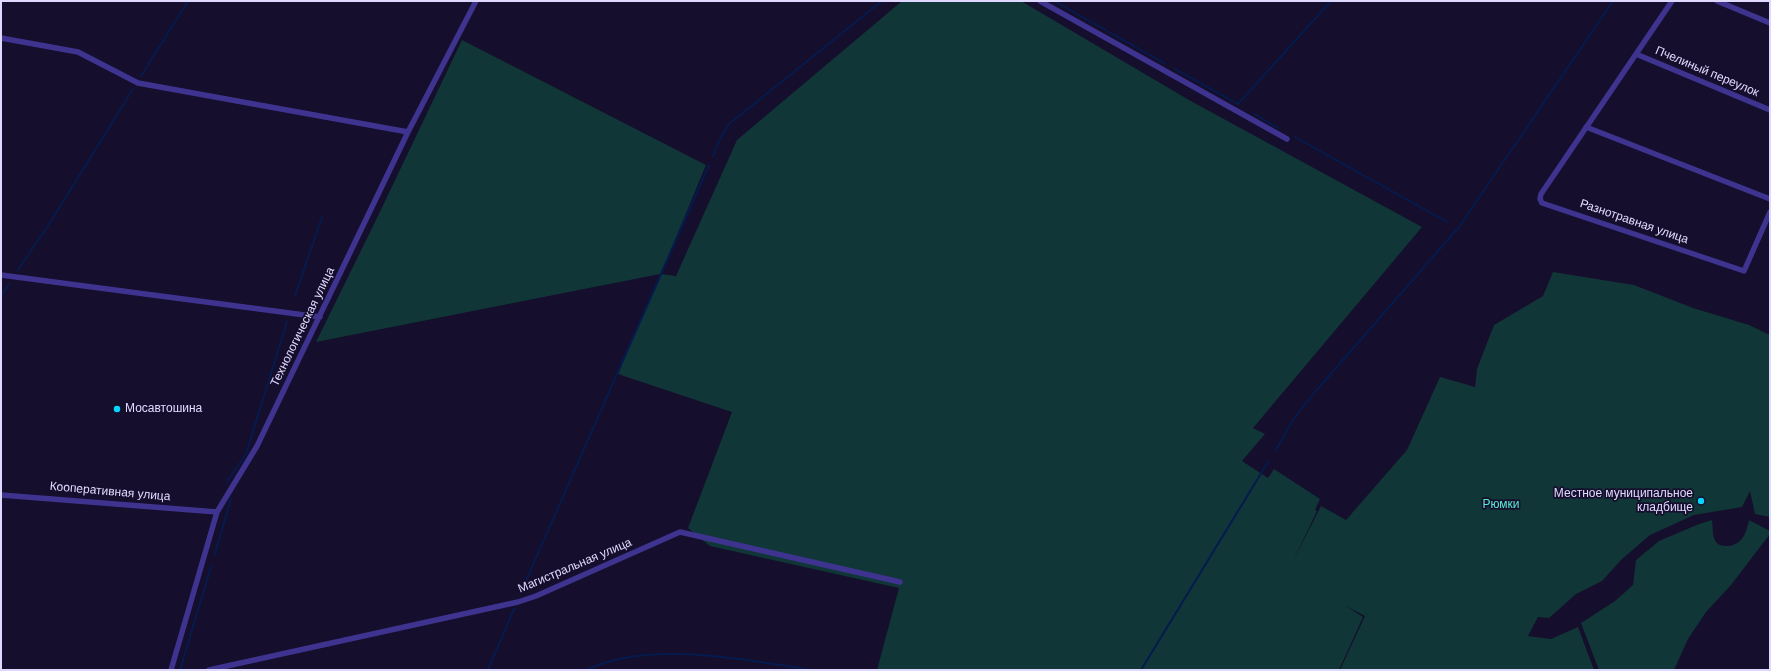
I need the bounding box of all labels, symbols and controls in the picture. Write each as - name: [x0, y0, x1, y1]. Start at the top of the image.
- street label: Пчелиный переулок: [1653, 44, 1761, 100]
- street label: Разнотравная улица: [1578, 197, 1690, 247]
- street label: Технологическая улица: [268, 265, 338, 389]
- place label: Мосавтошина: [125, 402, 202, 416]
- marker: Мосавтошина: [112, 404, 122, 414]
- street label: Кооперативная улица: [49, 480, 171, 504]
- place label: Местное муниципальное кладбище: [1554, 487, 1693, 515]
- marker: Местное муниципальное кладбище: [1696, 496, 1706, 506]
- park label: Рюмки: [1482, 498, 1520, 512]
- street label: Магистральная улица: [516, 536, 634, 596]

